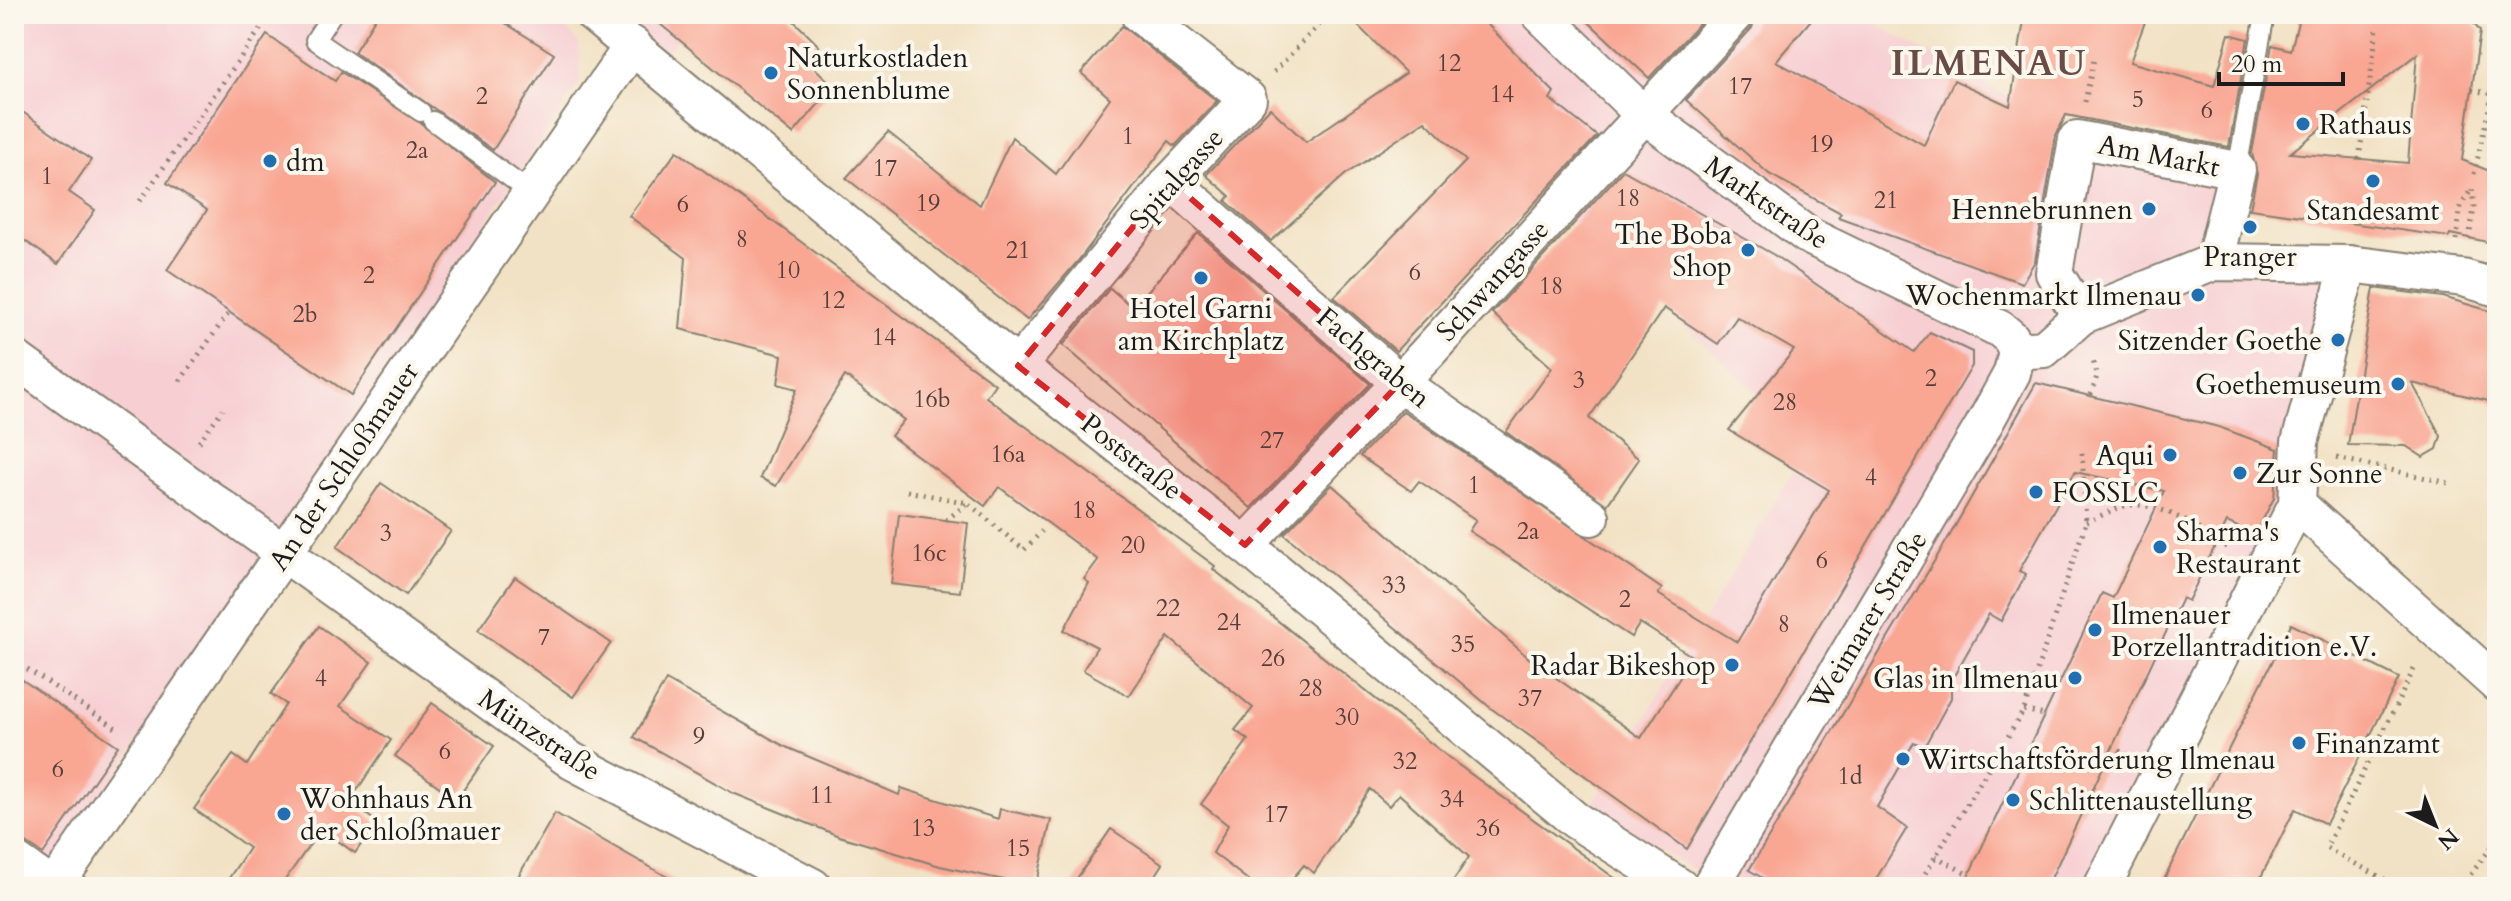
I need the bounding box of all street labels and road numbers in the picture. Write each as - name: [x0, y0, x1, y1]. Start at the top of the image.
- street label: Spitalgasse: [1121, 120, 1232, 238]
- street label: Am Markt: [2094, 126, 2223, 186]
- street label: Marktstraße: [1697, 147, 1836, 258]
- street label: Schwangasse: [1428, 212, 1558, 350]
- street label: Fachgraben: [1308, 299, 1438, 417]
- street label: An der Schloßmauer: [260, 354, 428, 578]
- street label: Poststraße: [1072, 405, 1190, 509]
- street label: Weimarer Straße: [1799, 524, 1936, 718]
- street label: Münzstraße: [471, 680, 608, 790]

